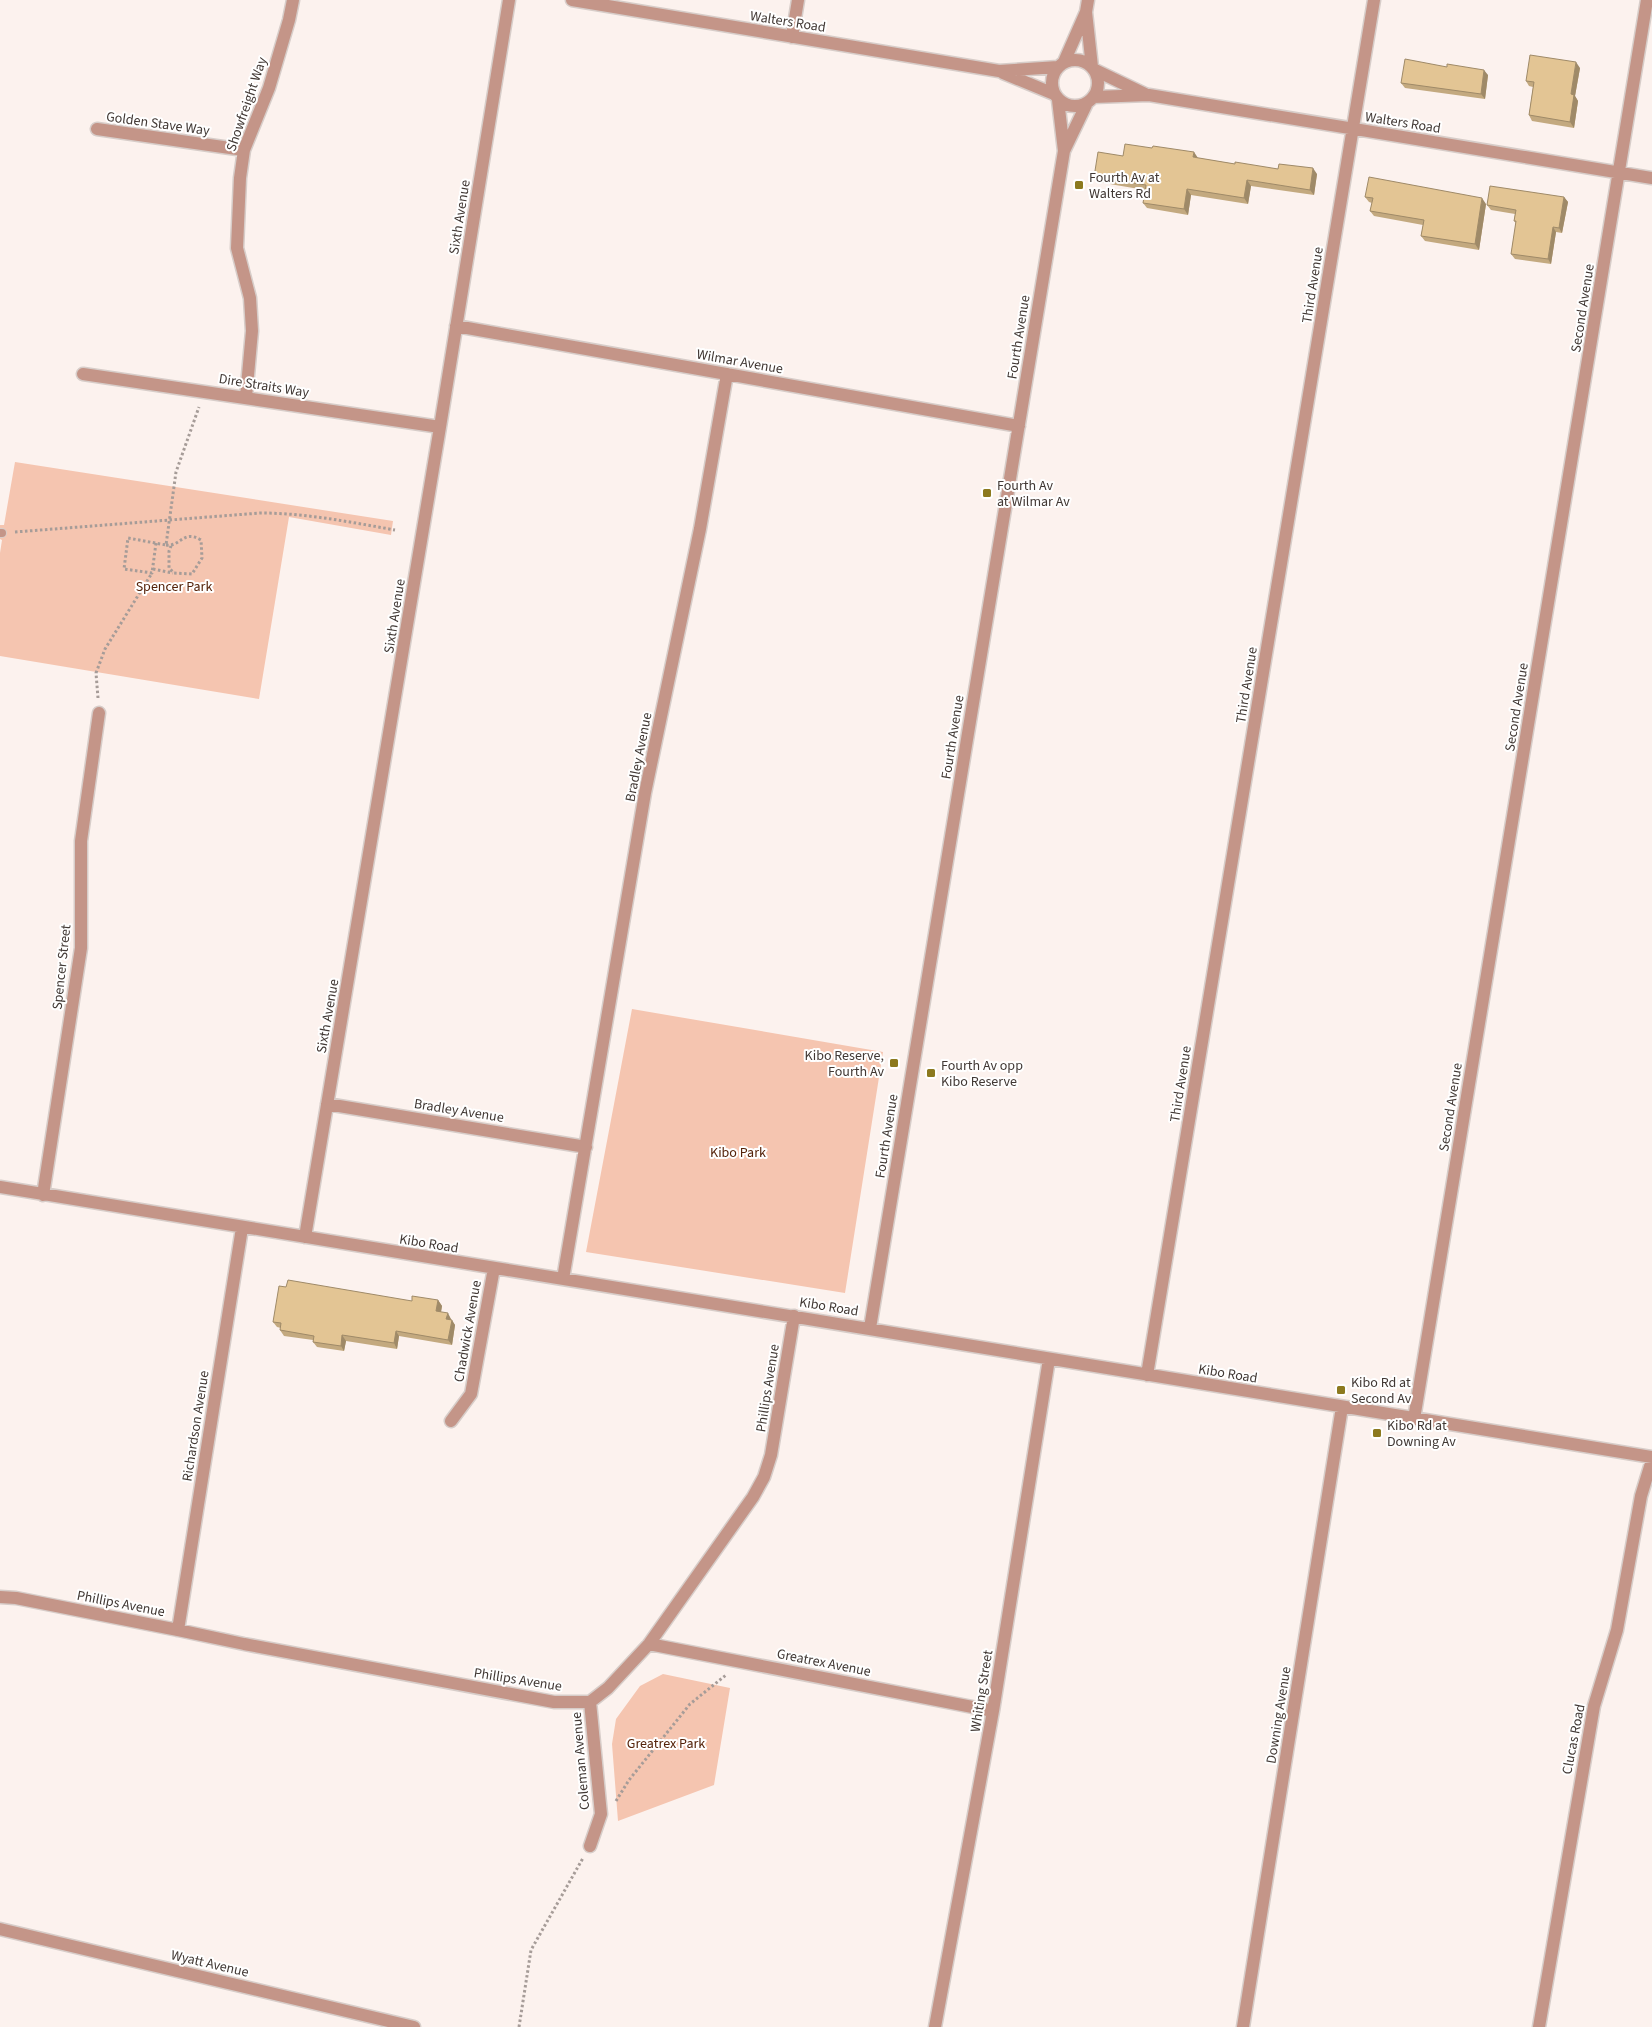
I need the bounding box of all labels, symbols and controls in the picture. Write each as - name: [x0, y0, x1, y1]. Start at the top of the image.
- street label: Walters Road: [749, 6, 827, 38]
- street label: Showfreight Way: [221, 54, 273, 154]
- street label: Golden Stave Way: [105, 107, 211, 141]
- street label: Walters Road: [1364, 107, 1442, 139]
- place label: Fourth Av at Walters Rd: [1089, 168, 1160, 204]
- street label: Sixth Avenue: [444, 178, 476, 256]
- marker: Fourth Av at Walters Rd: [1073, 179, 1085, 191]
- street label: Third Avenue: [1297, 246, 1329, 325]
- street label: Second Avenue: [1566, 262, 1600, 354]
- street label: Fourth Avenue: [1002, 294, 1036, 381]
- street label: Wilmar Avenue: [695, 345, 785, 379]
- street label: Dire Straits Way: [217, 369, 311, 403]
- place label: Fourth Av at Wilmar Av: [997, 476, 1070, 512]
- marker: Fourth Av at Wilmar Av: [981, 487, 993, 499]
- park label: Spencer Park: [136, 577, 212, 597]
- street label: Sixth Avenue: [379, 577, 411, 655]
- street label: Third Avenue: [1231, 646, 1263, 725]
- street label: Second Avenue: [1500, 661, 1534, 753]
- street label: Fourth Avenue: [936, 694, 970, 781]
- street label: Bradley Avenue: [621, 711, 657, 804]
- street label: Spencer Street: [48, 923, 76, 1011]
- street label: Sixth Avenue: [312, 977, 344, 1055]
- street label: Third Avenue: [1165, 1045, 1197, 1124]
- place label: Kibo Reserve, Fourth Av: [805, 1046, 884, 1082]
- place label: Fourth Av opp Kibo Reserve: [941, 1056, 1023, 1092]
- marker: Kibo Reserve, Fourth Av: [888, 1057, 900, 1069]
- street label: Second Avenue: [1434, 1061, 1468, 1153]
- marker: Fourth Av opp Kibo Reserve: [925, 1067, 937, 1079]
- street label: Fourth Avenue: [870, 1093, 904, 1180]
- street label: Bradley Avenue: [413, 1094, 505, 1128]
- park label: Kibo Park: [710, 1143, 766, 1163]
- street label: Kibo Road: [398, 1229, 460, 1259]
- street label: Chadwick Avenue: [449, 1279, 487, 1384]
- street label: Kibo Road: [798, 1292, 860, 1322]
- street label: Phillips Avenue: [751, 1343, 785, 1434]
- street label: Kibo Road: [1197, 1359, 1259, 1389]
- street label: Richardson Avenue: [177, 1369, 215, 1483]
- place label: Kibo Rd at Second Av: [1351, 1373, 1412, 1409]
- marker: Kibo Rd at Second Av: [1335, 1384, 1347, 1396]
- place label: Kibo Rd at Downing Av: [1387, 1416, 1456, 1452]
- marker: Kibo Rd at Downing Av: [1371, 1427, 1383, 1439]
- street label: Phillips Avenue: [75, 1586, 167, 1622]
- street label: Greatrex Avenue: [775, 1644, 873, 1682]
- street label: Whiting Street: [966, 1648, 998, 1734]
- street label: Phillips Avenue: [472, 1663, 563, 1697]
- street label: Downing Avenue: [1261, 1665, 1297, 1765]
- street label: Clucas Road: [1557, 1702, 1591, 1776]
- street label: Coleman Avenue: [567, 1711, 595, 1811]
- park label: Greatrex Park: [627, 1734, 705, 1754]
- street label: Wyatt Avenue: [169, 1945, 251, 1983]

